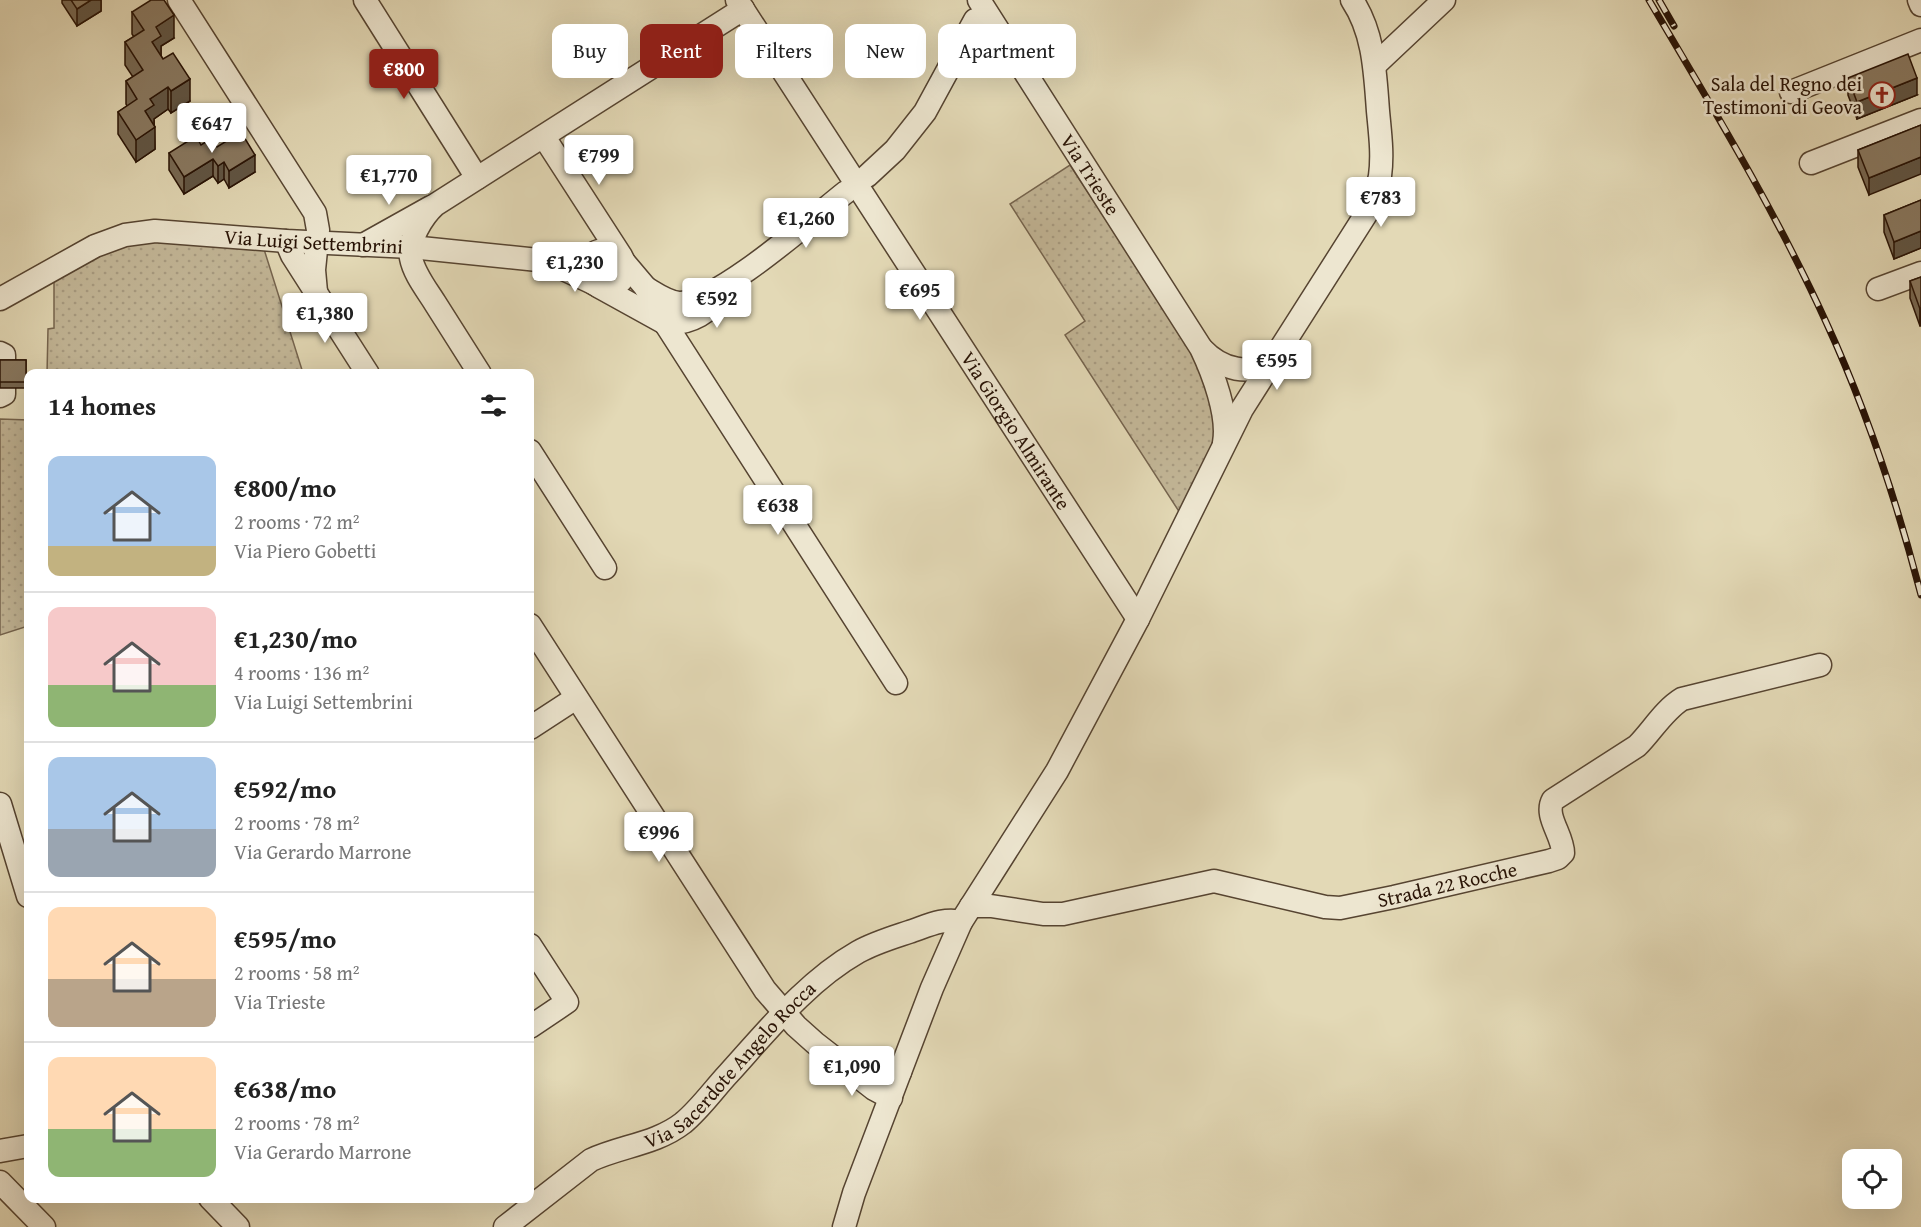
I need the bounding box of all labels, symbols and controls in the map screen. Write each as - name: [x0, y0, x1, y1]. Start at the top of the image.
- chip: Buy: [552, 24, 628, 78]
- chip: Rent: [640, 24, 723, 78]
- chip: Filters: [735, 24, 833, 78]
- chip: New: [845, 24, 926, 78]
- chip: Apartment: [938, 24, 1076, 78]
- pin: €800: [368, 49, 440, 100]
- text: €800: [383, 54, 425, 83]
- place label: Sala del Regno dei Testimoni di Geova: [1703, 69, 1863, 121]
- church icon: Sala del Regno dei Testimoni di Geova: [1867, 80, 1897, 110]
- pin: €647: [176, 103, 248, 154]
- text: €647: [191, 108, 233, 137]
- street label: Via Trieste: [1054, 128, 1128, 221]
- pin: €799: [563, 135, 635, 186]
- text: €799: [578, 140, 620, 169]
- pin: €1,770: [340, 155, 438, 206]
- text: €1,770: [360, 160, 418, 189]
- pin: €783: [1345, 177, 1417, 228]
- text: €783: [1360, 182, 1402, 211]
- pin: €1,260: [757, 198, 855, 249]
- text: €1,260: [777, 203, 835, 232]
- street label: Via Luigi Settembrini: [223, 221, 404, 261]
- pin: €1,230: [526, 242, 624, 293]
- text: €1,230: [546, 247, 604, 276]
- pin: €695: [884, 270, 956, 321]
- text: €695: [899, 275, 941, 304]
- pin: €592: [681, 278, 753, 329]
- text: €592: [696, 283, 738, 312]
- pin: €1,380: [276, 293, 374, 344]
- text: €1,380: [296, 298, 354, 327]
- pin: €595: [1241, 340, 1313, 391]
- street label: Via Giorgio Almirante: [954, 345, 1078, 515]
- text: €595: [1256, 345, 1298, 374]
- text: 14 homes: [48, 386, 156, 425]
- icon: filters: [477, 389, 510, 422]
- text: €800/mo: [234, 468, 336, 507]
- icon: home: [96, 480, 168, 552]
- pin: €638: [742, 485, 814, 536]
- text: €638: [757, 490, 799, 519]
- text: 2 rooms · 72 m²: [234, 507, 360, 536]
- text: Via Piero Gobetti: [234, 536, 376, 565]
- text: €1,230/mo: [234, 619, 357, 658]
- icon: home: [96, 631, 168, 703]
- text: 4 rooms · 136 m²: [234, 658, 369, 687]
- text: Via Luigi Settembrini: [234, 687, 413, 716]
- text: €592/mo: [234, 769, 336, 808]
- icon: home: [96, 781, 168, 853]
- text: 2 rooms · 78 m²: [234, 808, 360, 837]
- pin: €996: [623, 812, 695, 863]
- text: €996: [638, 817, 680, 846]
- text: Via Gerardo Marrone: [234, 837, 411, 866]
- street label: Strada 22 Rocche: [1375, 854, 1520, 914]
- text: €595/mo: [234, 919, 336, 958]
- icon: home: [96, 931, 168, 1003]
- text: 2 rooms · 58 m²: [234, 958, 360, 987]
- street label: Via Sacerdote Angelo Rocca: [640, 974, 822, 1155]
- text: Via Trieste: [234, 987, 325, 1016]
- pin: €1,090: [803, 1046, 901, 1097]
- text: €1,090: [823, 1051, 881, 1080]
- text: €638/mo: [234, 1069, 336, 1108]
- icon: home: [96, 1081, 168, 1153]
- text: 2 rooms · 78 m²: [234, 1108, 360, 1137]
- text: Via Gerardo Marrone: [234, 1137, 411, 1166]
- map controls: [1842, 1149, 1902, 1209]
- button: locate: [1842, 1149, 1902, 1209]

